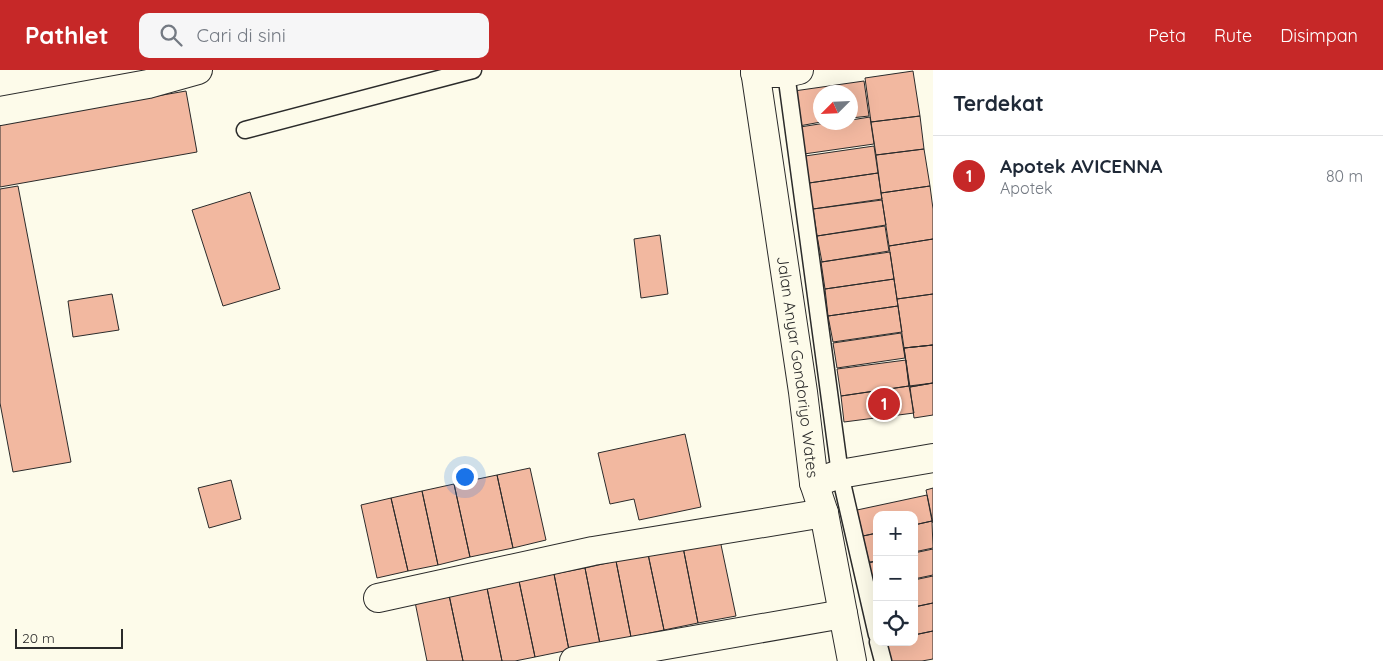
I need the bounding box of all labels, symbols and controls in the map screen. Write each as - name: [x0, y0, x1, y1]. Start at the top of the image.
- search box: [139, 13, 489, 58]
- text: Pathlet: [25, 20, 109, 50]
- icon: search: [157, 21, 185, 49]
- text: Cari di sini: [197, 23, 286, 47]
- text: Peta: [1148, 24, 1186, 47]
- text: Rute: [1214, 24, 1252, 47]
- text: Disimpan: [1280, 24, 1358, 47]
- north arrow: [813, 85, 858, 130]
- text: Terdekat: [953, 90, 1044, 116]
- text: Apotek AVICENNA: [1000, 154, 1162, 178]
- text: 1: [966, 166, 972, 186]
- text: 80 m: [1326, 166, 1363, 186]
- text: Apotek: [1000, 178, 1053, 198]
- street label: Jalan Anyar Gondoriyo Wates: [773, 255, 823, 479]
- pin: 1: [868, 385, 900, 423]
- your location: [452, 464, 478, 490]
- map controls: [873, 511, 918, 646]
- button: +: [873, 511, 918, 556]
- button: −: [873, 556, 918, 601]
- button: locate: [873, 601, 918, 646]
- scale bar: [15, 626, 122, 649]
- text: 20 m: [22, 629, 55, 647]

